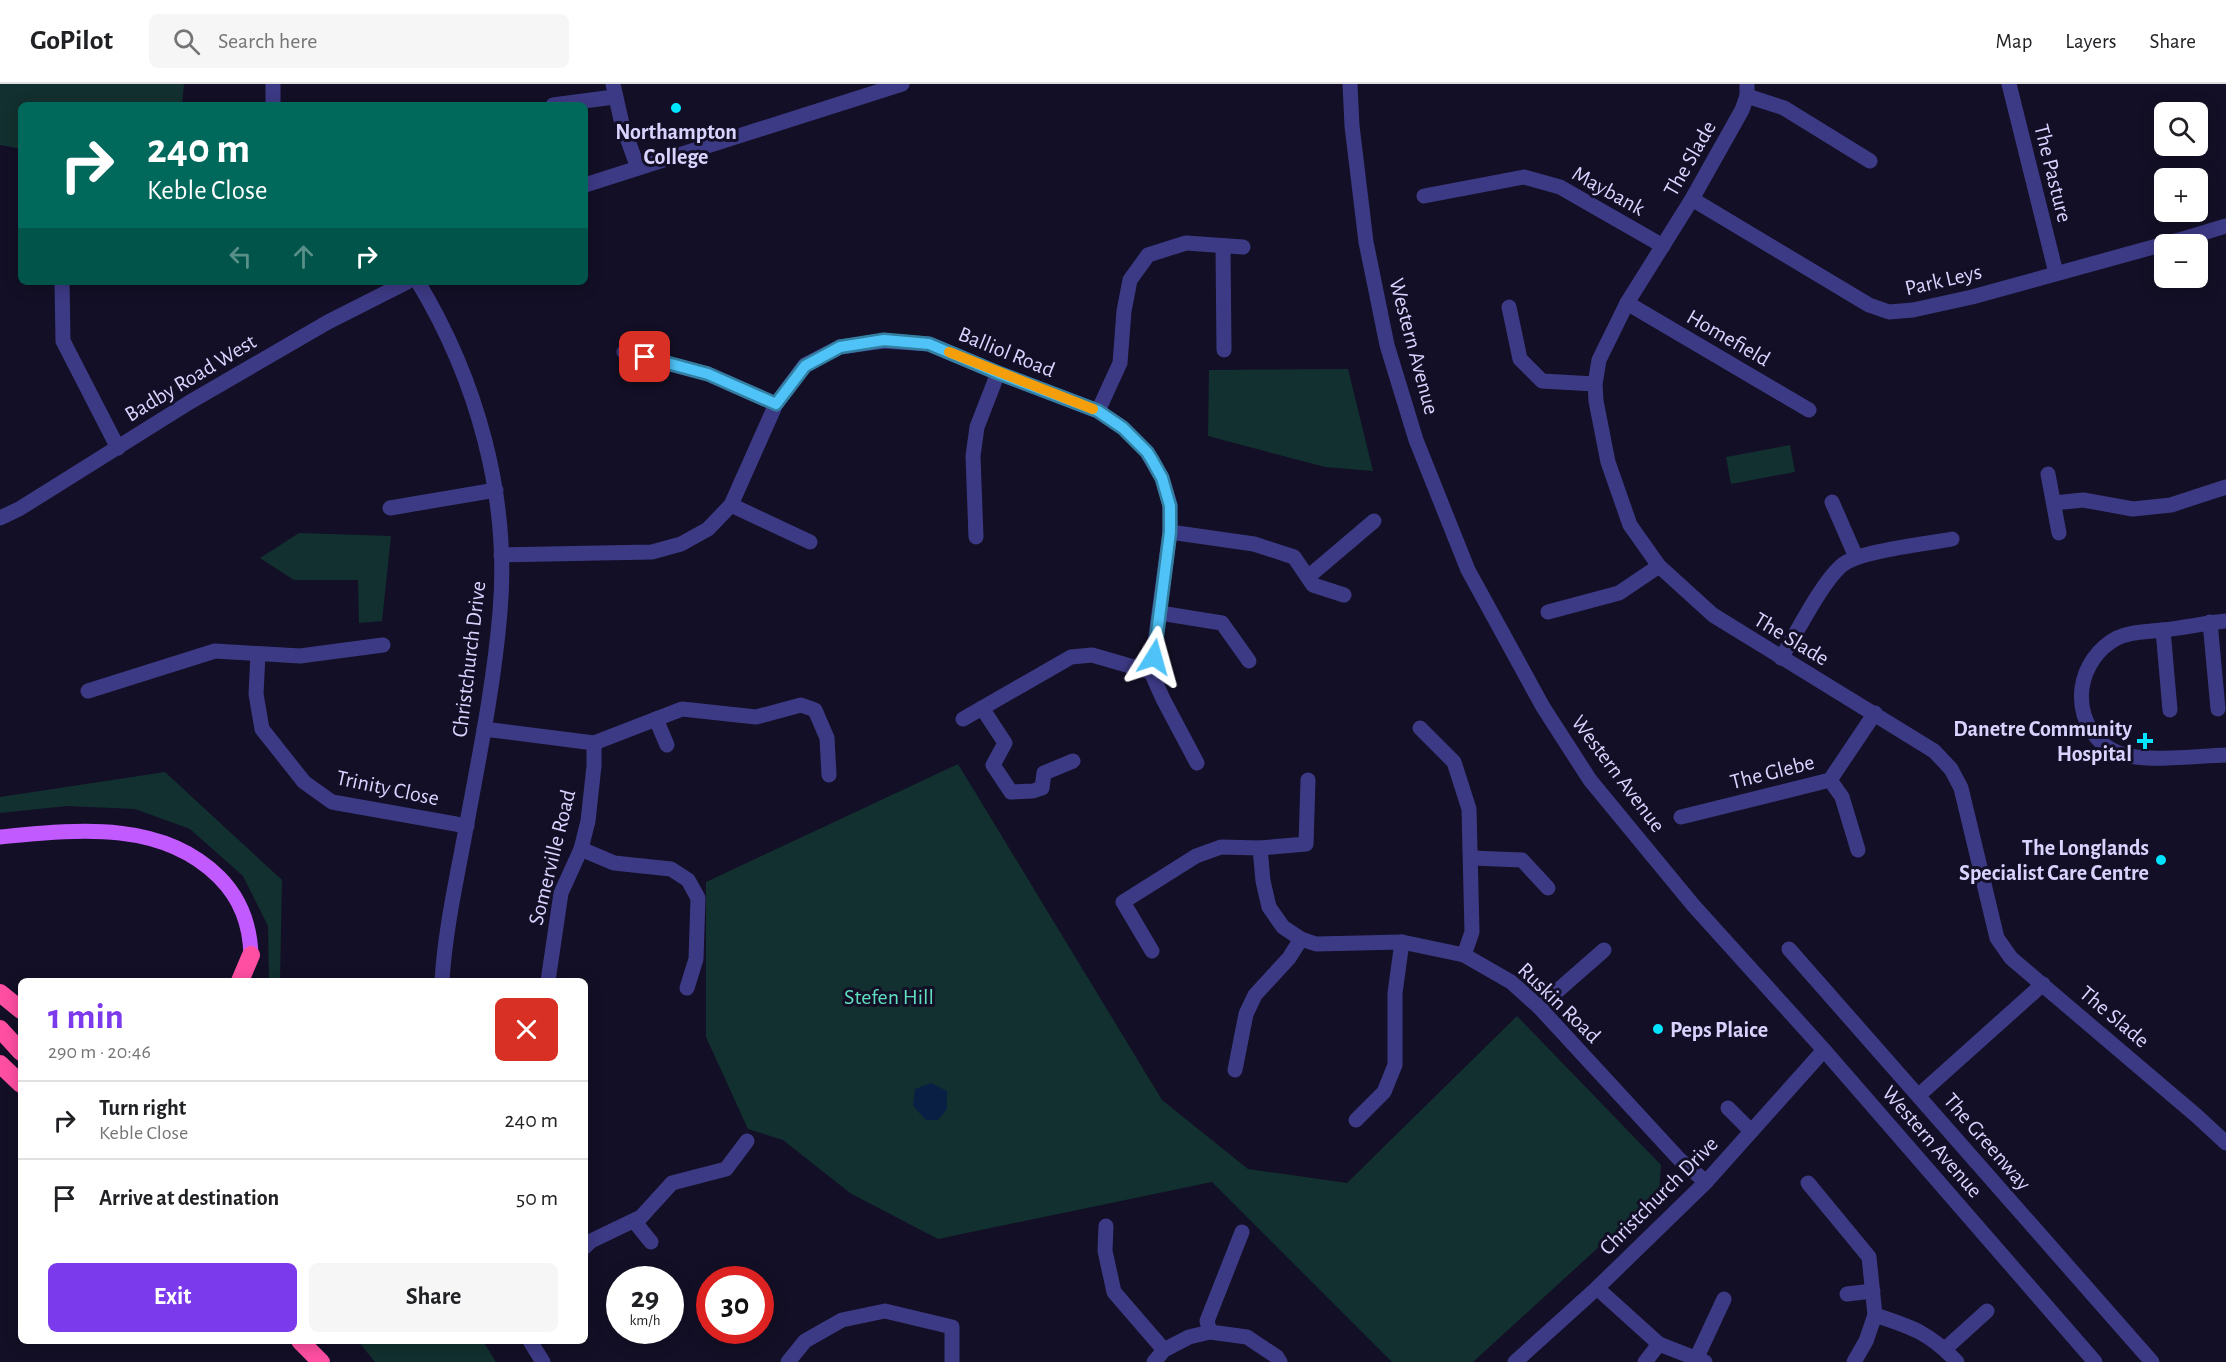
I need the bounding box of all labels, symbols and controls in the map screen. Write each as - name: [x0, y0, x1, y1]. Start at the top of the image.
- search box: [149, 14, 569, 68]
- icon: search: [170, 25, 203, 58]
- text: GoPilot: [30, 27, 113, 55]
- text: Search here: [218, 30, 318, 52]
- text: Map: [1996, 31, 2032, 52]
- text: Layers: [2065, 31, 2116, 52]
- text: Share: [2149, 31, 2196, 52]
- marker: Northampton College: [669, 101, 683, 115]
- map controls: [2154, 102, 2208, 288]
- button: search: [2154, 102, 2208, 156]
- street label: The Slade: [1660, 117, 1720, 200]
- place label: Northampton College: [615, 121, 737, 168]
- street label: The Pasture: [2030, 122, 2076, 225]
- icon: right: [48, 126, 126, 204]
- text: 240 m: [147, 128, 250, 170]
- street label: Maybank: [1569, 162, 1648, 220]
- button: +: [2154, 168, 2208, 222]
- text: Keble Close: [147, 177, 267, 204]
- button: −: [2154, 234, 2208, 288]
- icon: left: [224, 240, 257, 273]
- icon: ahead: [287, 240, 320, 273]
- icon: right: [350, 240, 383, 273]
- street label: Park Leys: [1903, 260, 1984, 299]
- street label: Western Avenue: [1385, 276, 1443, 417]
- street label: Homefield: [1683, 305, 1774, 370]
- street label: Balliol Road: [955, 323, 1058, 381]
- street label: Badby Road West: [121, 330, 260, 426]
- pin: [619, 331, 670, 382]
- icon: arrive: [628, 340, 661, 373]
- street label: Christchurch Drive: [448, 580, 489, 739]
- street label: The Slade: [1750, 608, 1833, 670]
- position arrow: [1122, 625, 1186, 689]
- street label: Western Avenue: [1567, 711, 1669, 836]
- place label: Danetre Community Hospital: [1953, 718, 2132, 765]
- marker: Danetre Community Hospital: [2136, 732, 2154, 750]
- street label: The Glebe: [1728, 751, 1817, 793]
- street label: Trinity Close: [334, 766, 441, 810]
- street label: Somerville Road: [525, 787, 579, 927]
- place label: The Longlands Specialist Care Centre: [1959, 837, 2149, 884]
- marker: The Longlands Specialist Care Centre: [2154, 853, 2168, 867]
- street label: Ruskin Road: [1514, 958, 1605, 1047]
- street label: The Slade: [2075, 982, 2153, 1052]
- park label: Stefen Hill: [844, 986, 934, 1008]
- button: close: [495, 998, 558, 1061]
- text: 1 min: [48, 999, 124, 1035]
- place label: Peps Plaice: [1670, 1019, 1768, 1041]
- marker: Peps Plaice: [1651, 1022, 1665, 1036]
- text: 290 m · 20:46: [48, 1042, 151, 1062]
- street label: Western Avenue: [1878, 1082, 1986, 1202]
- street label: The Greenway: [1939, 1089, 2035, 1195]
- text: Turn right: [99, 1097, 186, 1119]
- icon: right: [48, 1104, 81, 1137]
- text: 240 m: [505, 1109, 558, 1131]
- text: Keble Close: [99, 1123, 188, 1143]
- street label: Christchurch Drive: [1595, 1132, 1722, 1259]
- icon: arrive: [48, 1182, 81, 1215]
- text: Arrive at destination: [99, 1187, 279, 1209]
- text: 50 m: [516, 1187, 558, 1209]
- button: Exit: [48, 1263, 297, 1332]
- button: Share: [309, 1263, 558, 1332]
- speed limit sign: 30: [696, 1266, 774, 1344]
- text: 29: [631, 1283, 659, 1313]
- text: km/h: [630, 1313, 660, 1328]

